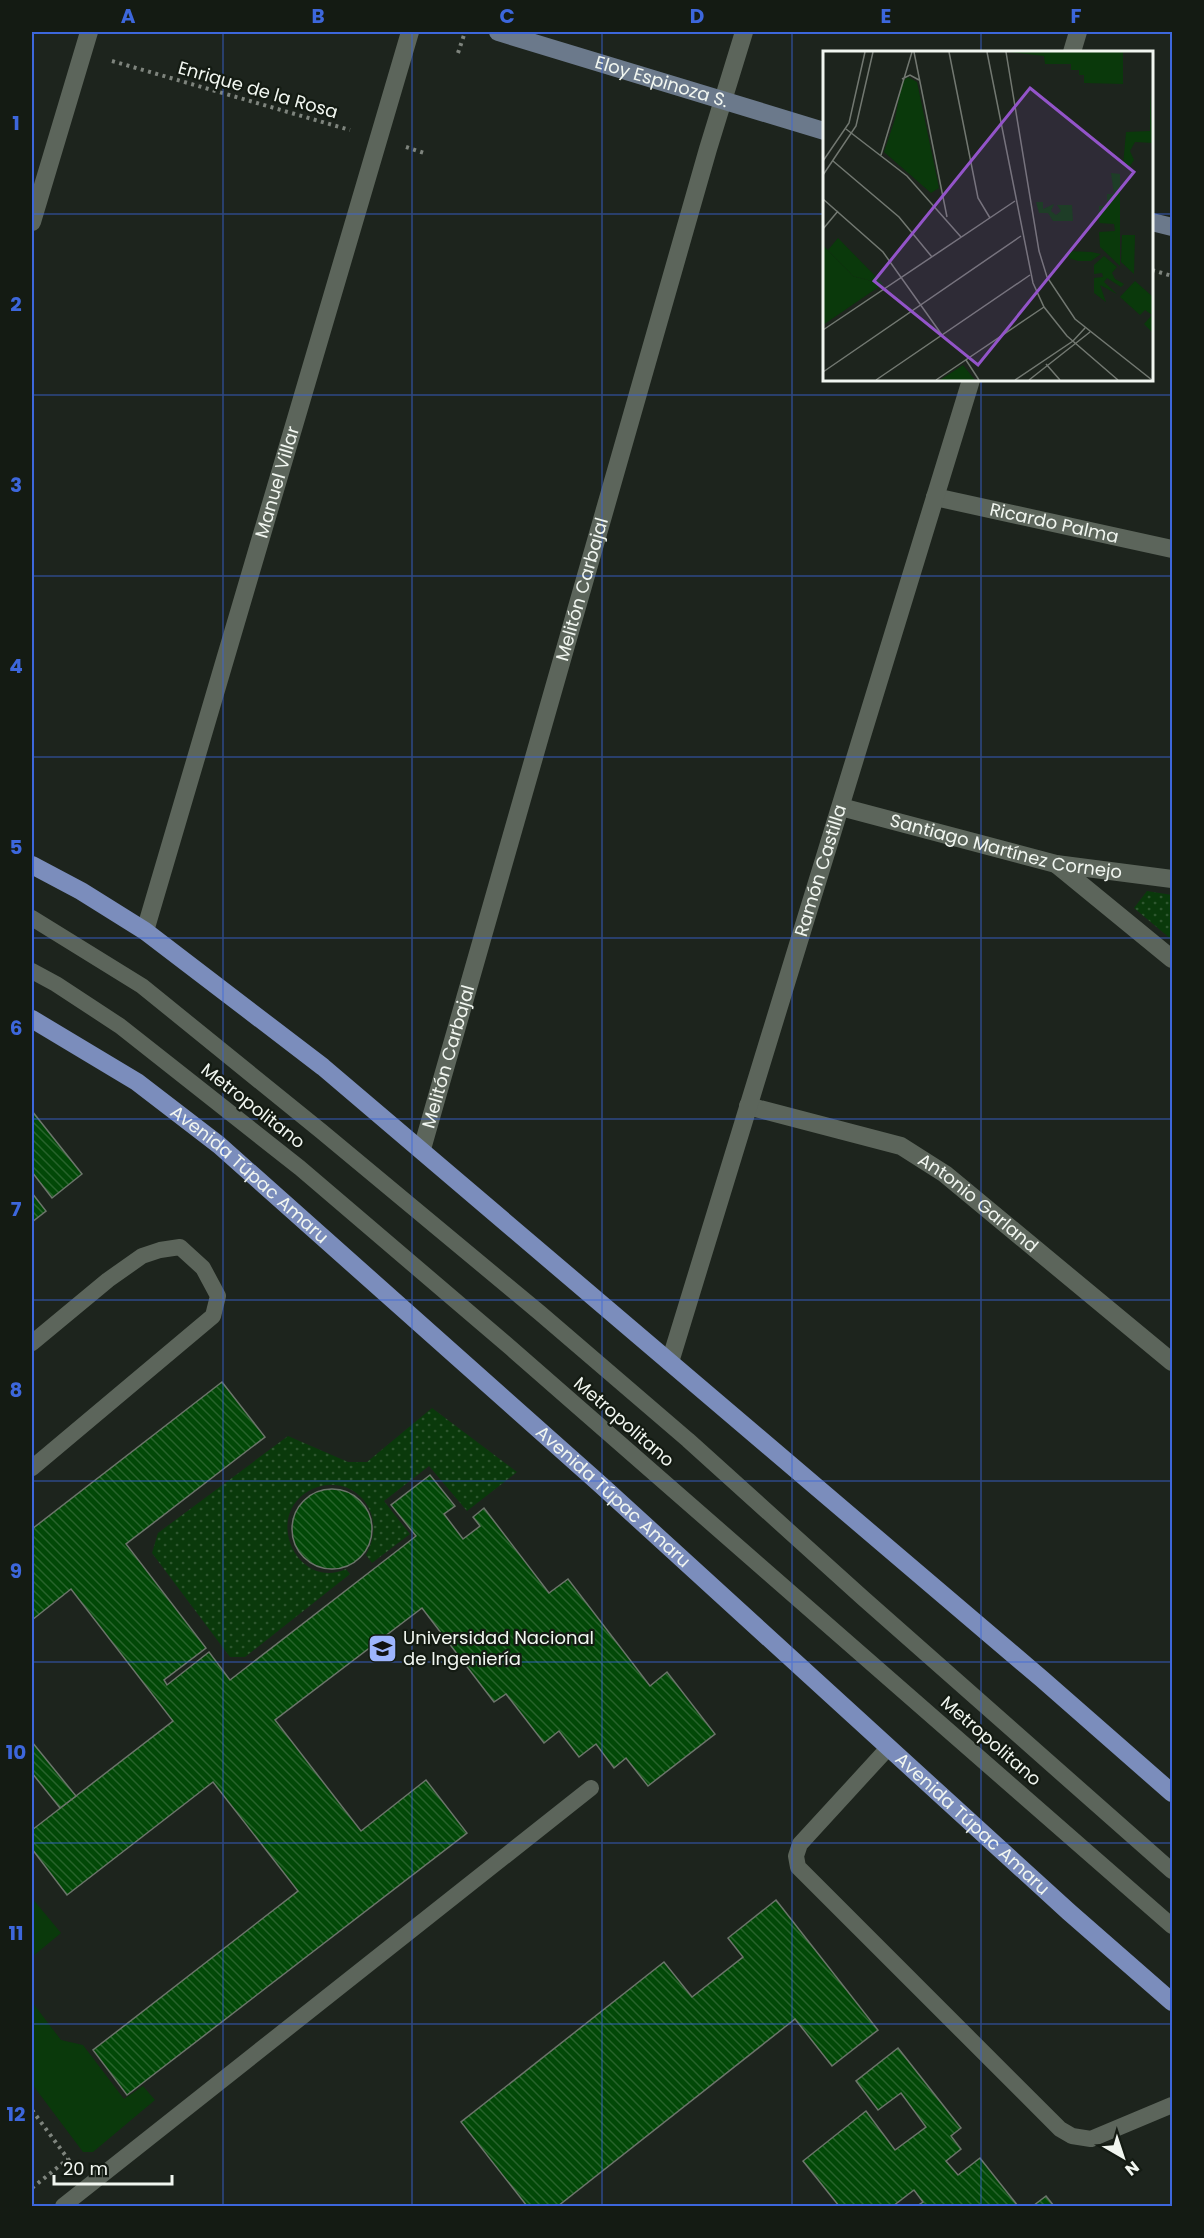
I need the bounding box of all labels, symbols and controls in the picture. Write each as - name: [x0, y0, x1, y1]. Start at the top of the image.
- text: A: [121, 2, 136, 30]
- text: B: [311, 2, 325, 30]
- text: C: [499, 2, 515, 30]
- text: D: [690, 2, 704, 30]
- text: E: [881, 2, 891, 30]
- text: F: [1071, 2, 1082, 30]
- street label: Eloy Espinoza S.: [592, 49, 731, 113]
- inset map: [823, 51, 1153, 381]
- street label: Enrique de la Rosa: [175, 55, 341, 124]
- text: 1: [12, 109, 20, 137]
- text: 2: [10, 290, 22, 318]
- street label: Manuel Villar: [249, 423, 305, 541]
- text: 3: [10, 471, 22, 499]
- street label: Ricardo Palma: [987, 496, 1121, 549]
- street label: Melitón Carbajal: [549, 515, 614, 664]
- text: 4: [9, 652, 23, 680]
- street label: Ramón Castilla: [788, 801, 852, 940]
- street label: Santiago Martínez Cornejo: [887, 808, 1124, 884]
- text: 5: [10, 833, 23, 861]
- street label: Melitón Carbajal: [416, 982, 480, 1131]
- text: 6: [10, 1014, 22, 1042]
- street label: Metropolitano: [196, 1057, 311, 1154]
- street label: Avenida Túpac Amaru: [165, 1099, 334, 1249]
- street label: Antonio Garland: [913, 1147, 1044, 1258]
- text: 7: [11, 1195, 22, 1223]
- street label: Metropolitano: [569, 1371, 680, 1472]
- text: 8: [10, 1376, 22, 1404]
- street label: Avenida Túpac Amaru: [530, 1420, 696, 1573]
- text: 9: [10, 1557, 22, 1585]
- place label: Universidad Nacional de Ingeniería: [403, 1625, 594, 1671]
- school or university icon: Universidad Nacional de Ingeniería: [366, 1632, 398, 1664]
- street label: Metropolitano: [936, 1690, 1047, 1791]
- text: 10: [6, 1738, 26, 1766]
- street label: Avenida Túpac Amaru: [890, 1747, 1055, 1900]
- text: 11: [8, 1919, 24, 1947]
- text: 12: [7, 2100, 25, 2128]
- north arrow: [1093, 2127, 1153, 2187]
- scale bar: [54, 2148, 172, 2186]
- text: 20 m: [63, 2156, 108, 2181]
- text: N: [1120, 2156, 1144, 2181]

